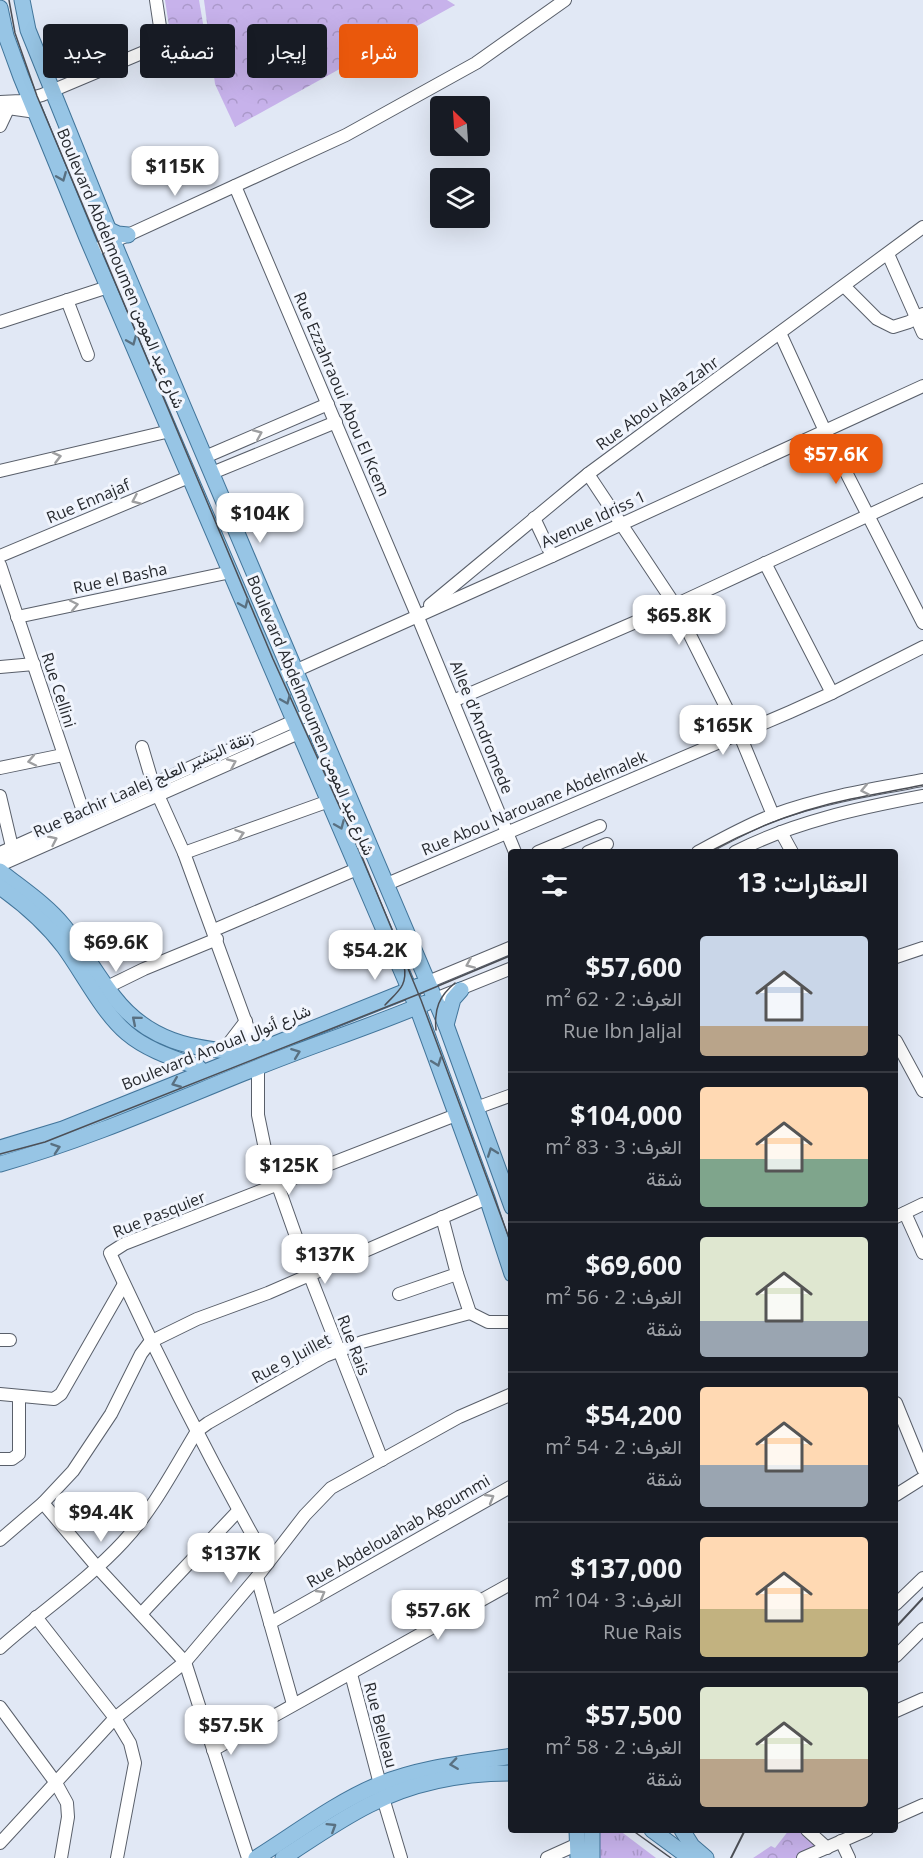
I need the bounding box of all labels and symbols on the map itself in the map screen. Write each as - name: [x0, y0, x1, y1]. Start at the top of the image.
- north arrow: [430, 96, 490, 156]
- street label: Boulevard Abdelmoumen شارع عبد المومن: [51, 124, 190, 412]
- pin: $115K: [133, 146, 217, 197]
- one-way arrow: [55, 170, 67, 181]
- street label: Rue Ezzahraoui Abou El Kcem: [289, 288, 395, 500]
- one-way arrow: [125, 334, 137, 345]
- street label: Rue Abou Alaa Zahr: [591, 351, 723, 455]
- one-way arrow: [252, 429, 263, 441]
- pin: $57.6K: [787, 434, 885, 485]
- one-way arrow: [52, 452, 62, 465]
- street label: Rue Ennajaf: [43, 473, 135, 528]
- street label: Avenue Idriss 1: [537, 485, 649, 553]
- one-way arrow: [131, 492, 142, 504]
- pin: $104K: [218, 493, 302, 544]
- street label: Rue el Basha: [71, 557, 169, 599]
- street label: Boulevard Abdelmoumen شارع عبد المومن: [241, 571, 380, 859]
- pin: $65.8K: [630, 595, 728, 646]
- one-way arrow: [237, 598, 249, 609]
- one-way arrow: [69, 599, 79, 612]
- street label: Rue Cellini: [37, 650, 81, 730]
- street label: Allee d'Andromede: [445, 657, 519, 797]
- one-way arrow: [279, 693, 291, 704]
- pin: $165K: [681, 705, 765, 756]
- street label: Rue Bachir Laalej زنقة البشير العلج: [30, 725, 257, 843]
- street label: Rue Abou Narouane Abdelmalek: [418, 745, 651, 861]
- one-way arrow: [27, 754, 37, 767]
- one-way arrow: [226, 758, 237, 770]
- one-way arrow: [861, 783, 871, 796]
- one-way arrow: [333, 819, 345, 830]
- one-way arrow: [234, 828, 245, 841]
- one-way arrow: [47, 836, 58, 848]
- pin: $69.6K: [67, 922, 165, 973]
- pin: $54.2K: [326, 930, 424, 981]
- one-way arrow: [465, 957, 476, 969]
- street label: Boulevard Anoual شارع أنوال: [118, 999, 314, 1096]
- one-way arrow: [132, 1017, 143, 1028]
- one-way arrow: [290, 1047, 301, 1060]
- one-way arrow: [430, 1056, 442, 1067]
- one-way arrow: [171, 1076, 182, 1088]
- one-way arrow: [50, 1142, 61, 1155]
- pin: $125K: [247, 1145, 331, 1196]
- one-way arrow: [486, 1147, 499, 1158]
- street label: Rue Pasquier: [109, 1185, 209, 1243]
- pin: $137K: [283, 1234, 367, 1285]
- street label: Rue Rais: [332, 1312, 376, 1378]
- street label: Rue 9 Juillet: [247, 1328, 335, 1388]
- street label: Rue Abdelouahab Agoummi: [302, 1469, 494, 1593]
- pin: $94.4K: [52, 1492, 150, 1543]
- one-way arrow: [484, 1493, 495, 1505]
- pin: $137K: [189, 1533, 273, 1584]
- one-way arrow: [315, 1590, 325, 1601]
- pin: $57.6K: [389, 1590, 487, 1641]
- street label: Rue Belleau: [359, 1680, 403, 1770]
- pin: $57.5K: [182, 1705, 280, 1756]
- one-way arrow: [449, 1758, 458, 1770]
- one-way arrow: [325, 1823, 336, 1834]

